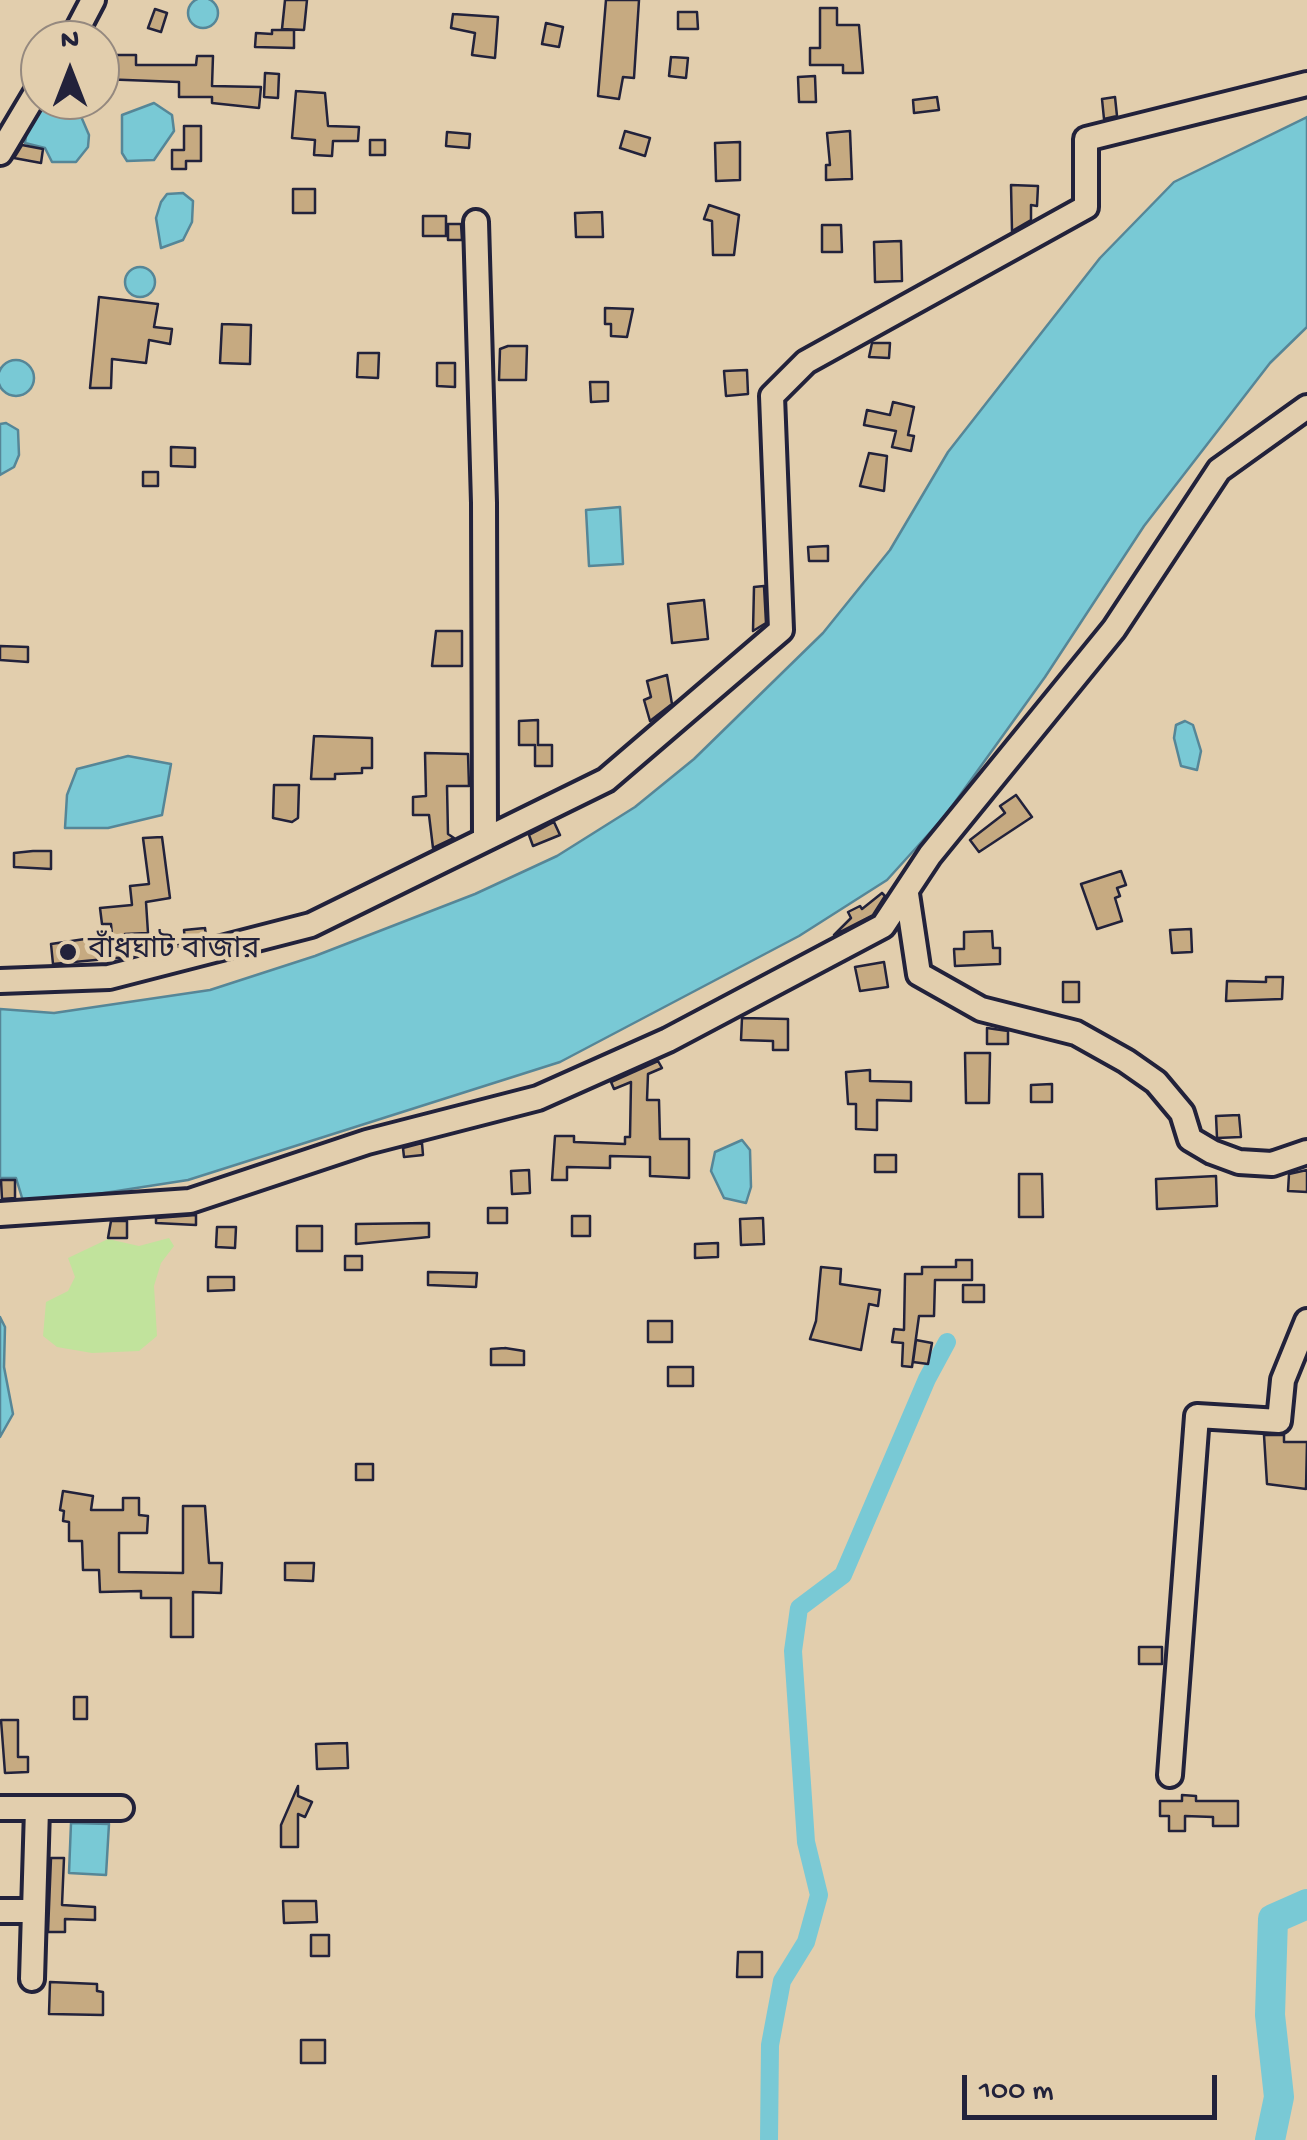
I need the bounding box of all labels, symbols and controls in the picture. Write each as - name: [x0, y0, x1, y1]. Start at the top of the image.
- north arrow: [20, 20, 120, 120]
- text: N: [61, 25, 79, 58]
- place label: বাঁধঘাট বাজার: [88, 934, 259, 970]
- marker: বাঁধঘাট বাজার: [57, 941, 79, 963]
- scale bar: [967, 2055, 1222, 2117]
- text: 100 m: [979, 2075, 1054, 2110]

